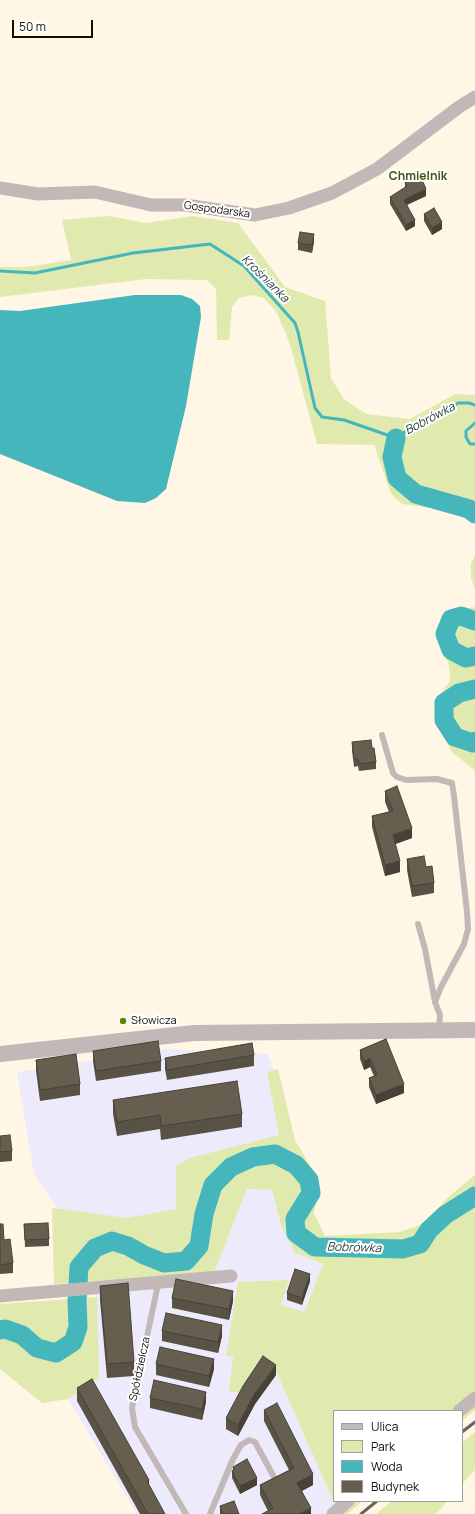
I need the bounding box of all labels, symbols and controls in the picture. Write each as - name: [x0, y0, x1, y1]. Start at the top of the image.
- scale bar: [14, 12, 95, 38]
- text: 50 m: [19, 18, 46, 35]
- district label: Chmielnik: [389, 170, 447, 184]
- street label: Gospodarska: [183, 199, 251, 221]
- water label: Krośnianka: [238, 252, 292, 306]
- water label: Bobrówka: [403, 400, 457, 438]
- place label: Słowicza: [131, 1014, 177, 1028]
- marker: Słowicza: [118, 1016, 128, 1026]
- water label: Bobrówka: [327, 1240, 381, 1256]
- street label: Spółdzielcza: [127, 1336, 153, 1402]
- legend: [333, 1410, 463, 1502]
- text: Ulica: [371, 1418, 398, 1435]
- text: Park: [371, 1438, 395, 1455]
- text: Woda: [371, 1458, 402, 1475]
- text: Budynek: [371, 1478, 419, 1495]

